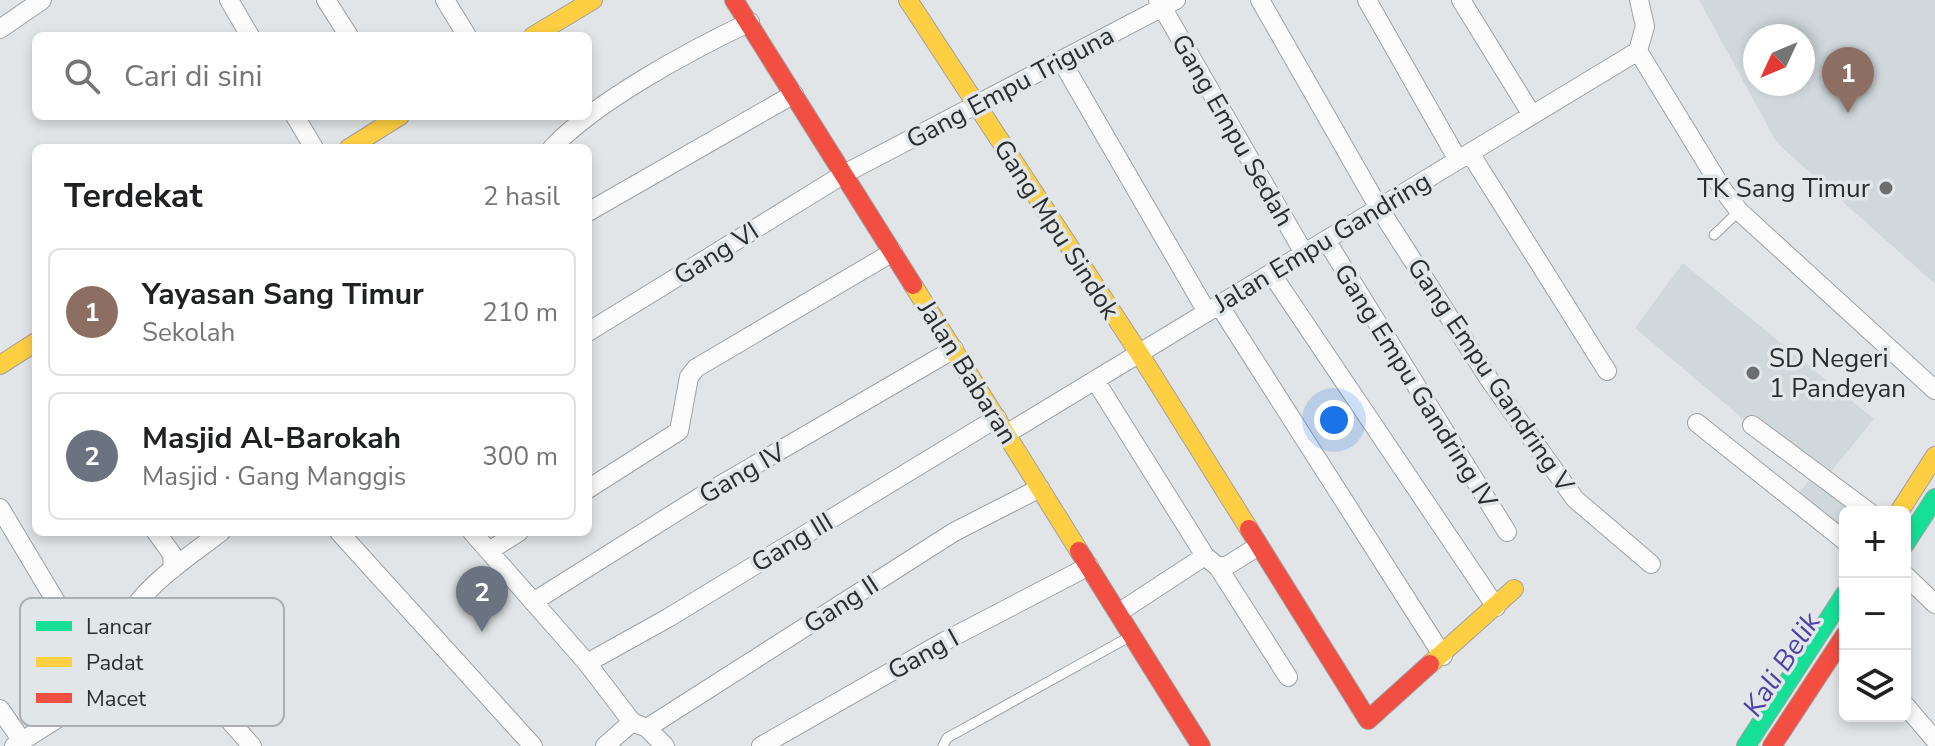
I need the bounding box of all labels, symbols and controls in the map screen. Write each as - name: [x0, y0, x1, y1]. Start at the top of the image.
- street label: Gang Empu Triguna: [900, 18, 1120, 157]
- north arrow: [1743, 24, 1815, 96]
- street label: Gang Empu Sedah: [1163, 28, 1302, 233]
- search box: [32, 32, 592, 120]
- pin: 1: [1822, 47, 1874, 113]
- icon: search: [60, 54, 104, 98]
- text: Cari di sini: [124, 56, 263, 97]
- street label: Gang Mpu Sindok: [985, 133, 1128, 327]
- street label: Jalan Empu Gandring: [1207, 164, 1437, 322]
- place label: TK Sang Timur: [1697, 171, 1871, 206]
- text: Terdekat: [64, 173, 202, 219]
- text: 2 hasil: [483, 179, 560, 214]
- marker: TK Sang Timur: [1877, 179, 1895, 197]
- street label: Gang VI: [667, 214, 765, 293]
- street label: Gang Empu Gandring V: [1399, 251, 1582, 499]
- street label: Gang Empu Gandring IV: [1326, 257, 1505, 515]
- text: Yayasan Sang Timur: [142, 274, 424, 315]
- street label: Jalan Babaran: [909, 293, 1026, 451]
- text: 1: [84, 295, 100, 330]
- text: 210 m: [482, 295, 558, 330]
- text: Sekolah: [142, 315, 235, 350]
- place label: SD Negeri 1 Pandeyan: [1769, 341, 1906, 406]
- marker: SD Negeri 1 Pandeyan: [1744, 364, 1762, 382]
- your location: [1314, 400, 1354, 440]
- text: Masjid Al-Barokah: [142, 418, 401, 459]
- street label: Gang IV: [693, 435, 792, 512]
- text: 2: [84, 439, 100, 474]
- text: 300 m: [482, 439, 558, 474]
- text: Masjid · Gang Manggis: [142, 459, 406, 494]
- street label: Gang III: [745, 504, 840, 580]
- map controls: [1839, 506, 1911, 722]
- button: +: [1839, 506, 1911, 578]
- pin: 2: [456, 566, 508, 632]
- street label: Gang II: [797, 567, 885, 642]
- button: −: [1839, 578, 1911, 650]
- legend: [20, 598, 284, 726]
- water label: Kali Belik: [1734, 604, 1830, 724]
- text: Lancar: [86, 612, 152, 642]
- street label: Gang I: [882, 621, 965, 688]
- text: Padat: [86, 648, 144, 678]
- button: layers: [1839, 650, 1911, 722]
- text: Macet: [86, 684, 146, 714]

